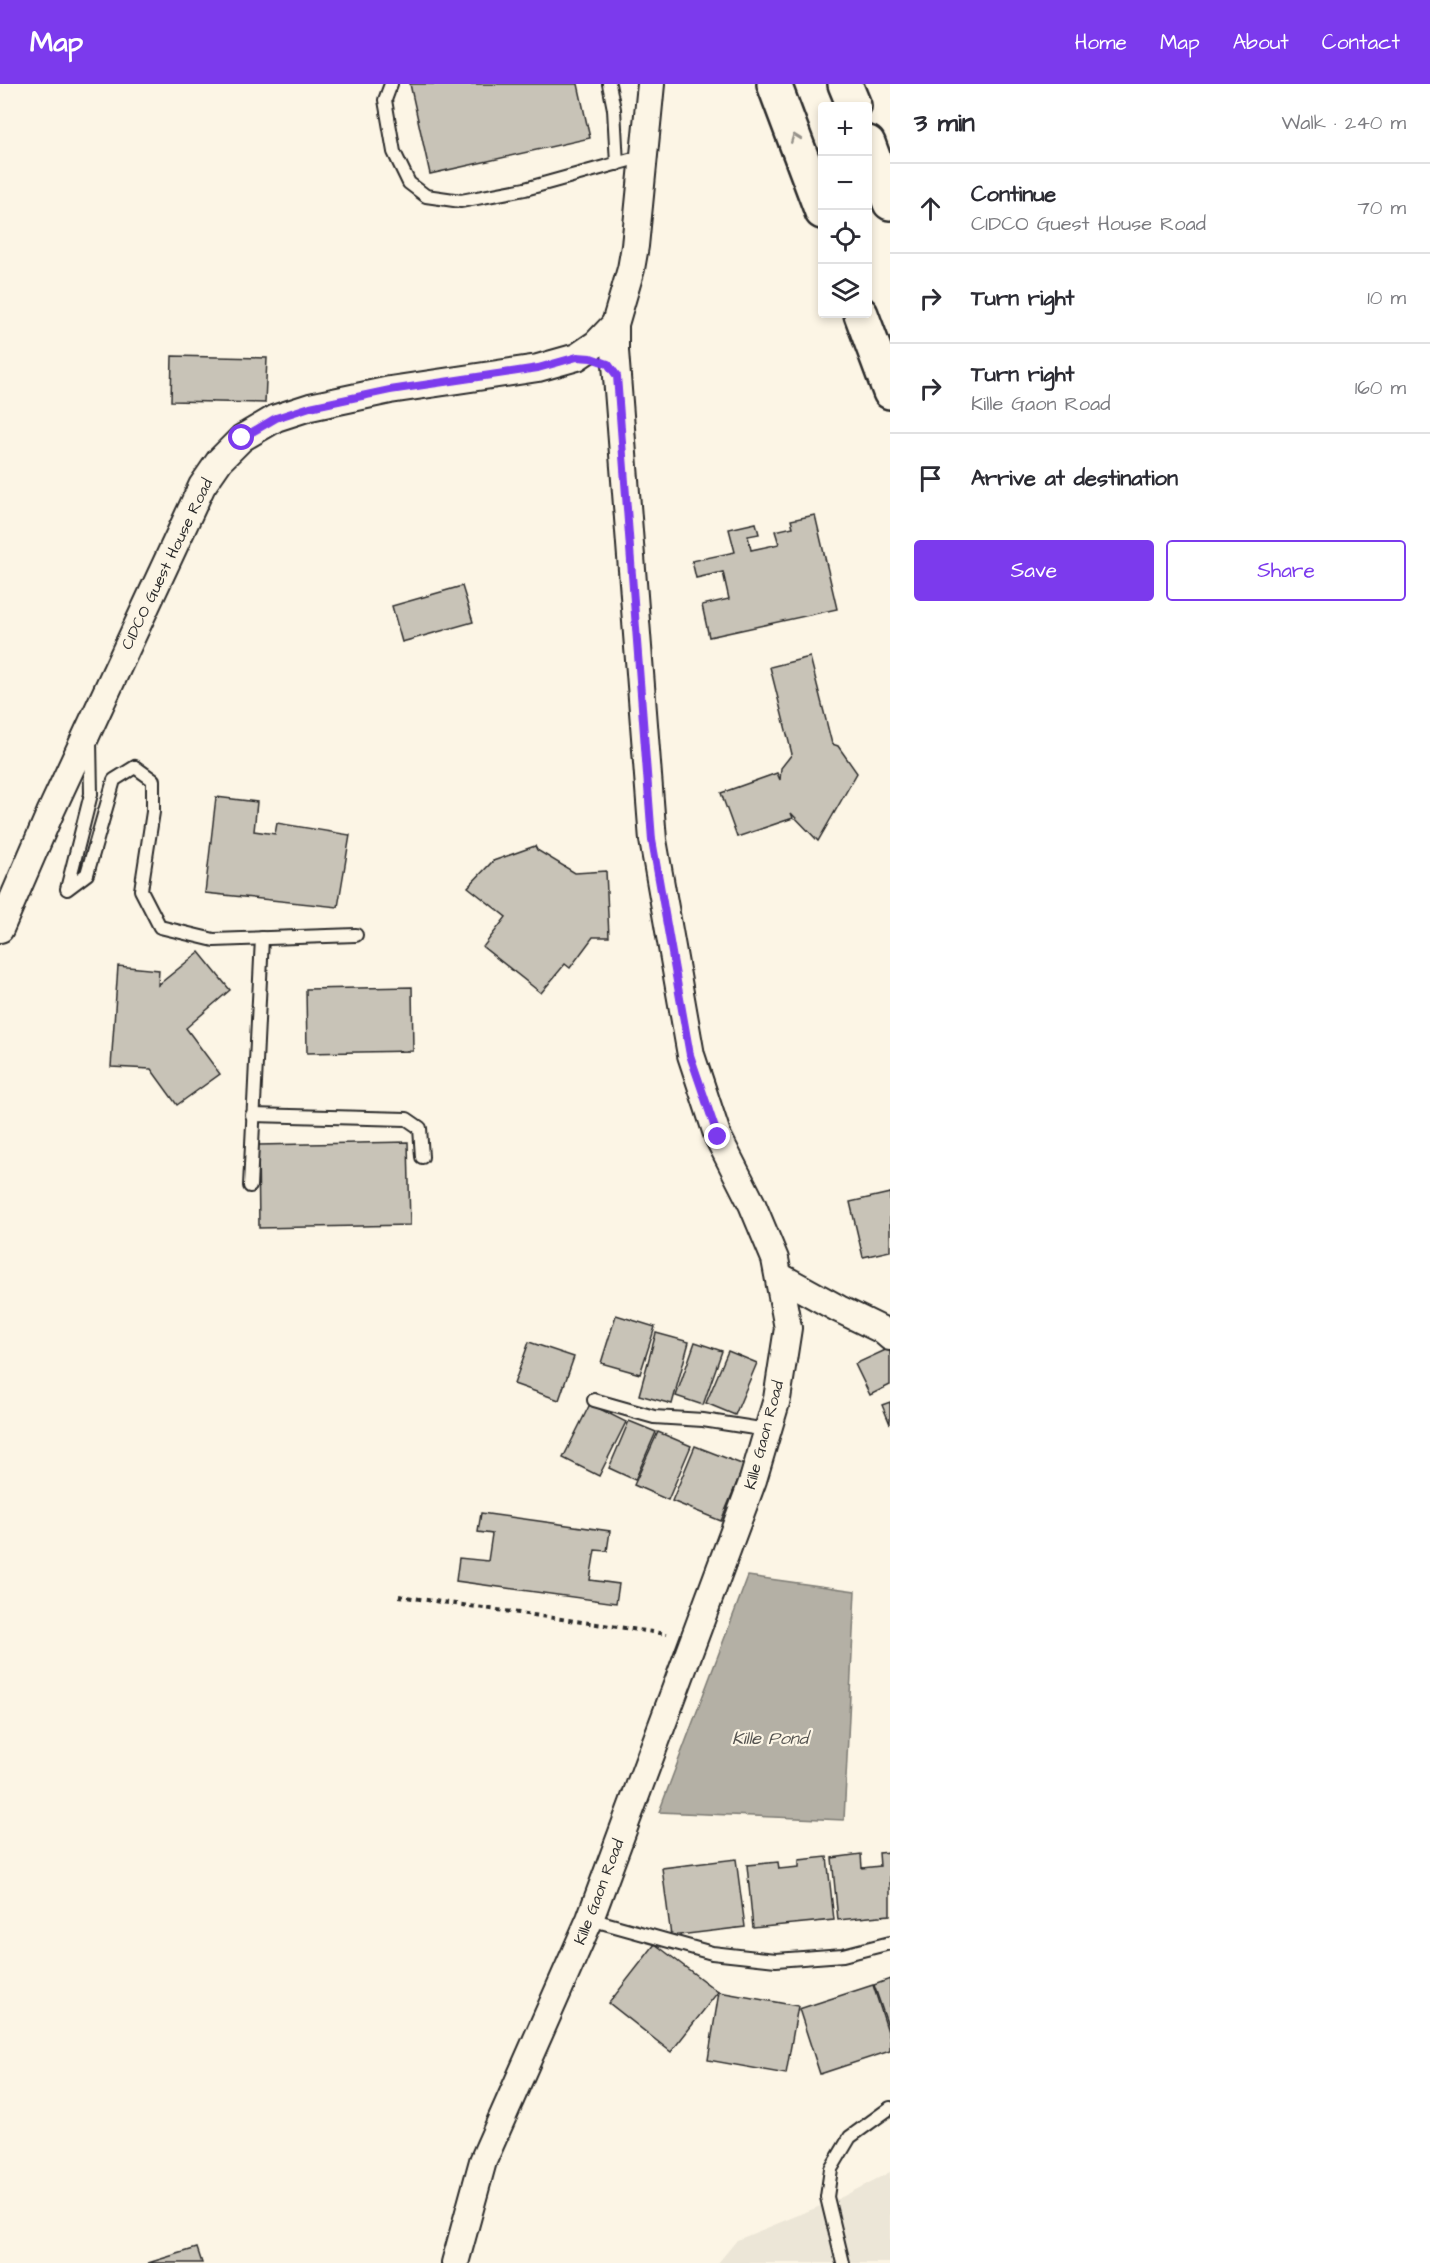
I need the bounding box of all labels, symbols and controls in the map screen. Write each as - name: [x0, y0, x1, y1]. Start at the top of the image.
- text: Map: [30, 23, 83, 62]
- text: Home: [1075, 28, 1127, 57]
- text: Map: [1160, 28, 1200, 57]
- text: About: [1233, 28, 1289, 57]
- text: Contact: [1322, 28, 1400, 57]
- map controls: [818, 102, 872, 318]
- button: +: [818, 102, 872, 156]
- text: 3 min: [914, 105, 975, 141]
- text: Walk · 240 m: [1282, 109, 1406, 137]
- one-way arrow: [789, 133, 802, 143]
- button: −: [818, 156, 872, 210]
- text: Continue: [971, 179, 1056, 210]
- icon: ahead: [914, 192, 947, 225]
- text: 70 m: [1358, 194, 1406, 222]
- button: locate: [818, 210, 872, 264]
- text: CIDCO Guest House Road: [971, 210, 1206, 238]
- button: layers: [818, 264, 872, 318]
- icon: right: [914, 282, 947, 315]
- text: Turn right: [971, 283, 1074, 314]
- text: 10 m: [1367, 284, 1406, 312]
- text: Turn right: [971, 359, 1074, 390]
- icon: right: [914, 372, 947, 405]
- text: 160 m: [1355, 374, 1406, 402]
- text: Kille Gaon Road: [971, 390, 1110, 418]
- route start: [228, 424, 254, 450]
- icon: arrive: [914, 462, 947, 495]
- text: Arrive at destination: [971, 463, 1178, 494]
- street label: CIDCO Guest House Road: [116, 475, 218, 653]
- button: Save: [914, 540, 1154, 601]
- button: Share: [1166, 540, 1406, 601]
- route end: [704, 1123, 730, 1149]
- street label: Kille Gaon Road: [739, 1378, 789, 1492]
- water label: Kille Pond: [732, 1726, 812, 1751]
- street label: Kille Gaon Road: [569, 1836, 629, 1948]

